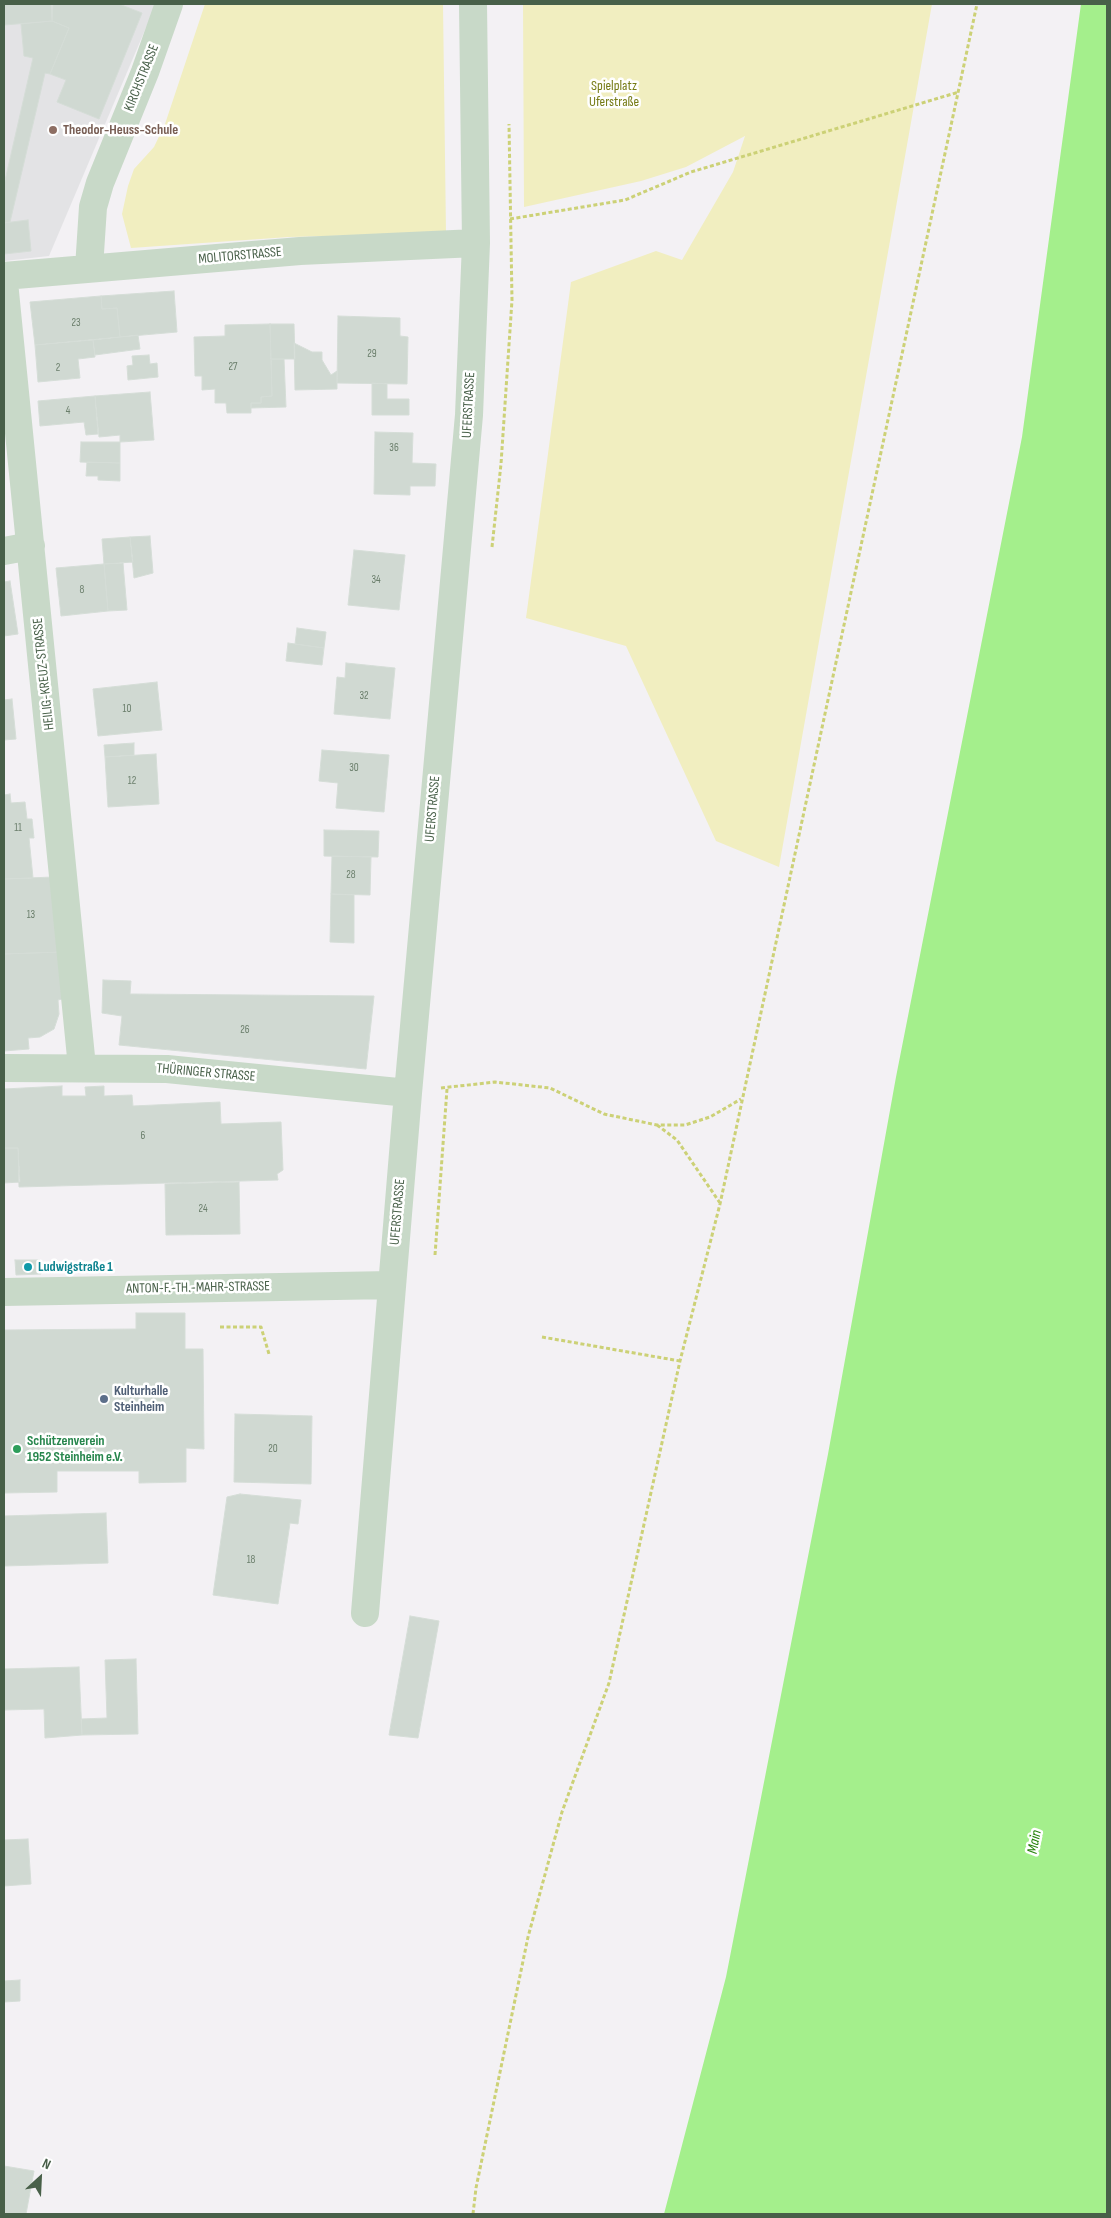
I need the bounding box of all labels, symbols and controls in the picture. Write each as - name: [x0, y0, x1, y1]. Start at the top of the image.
- street label: KIRCHSTRASSE: [121, 42, 163, 114]
- park label: Spielplatz Uferstraße: [589, 78, 639, 110]
- place label: Theodor-Heuss-Schule: [63, 122, 178, 138]
- marker: Theodor-Heuss-Schule: [47, 124, 59, 136]
- street label: MOLITORSTRASSE: [198, 244, 282, 268]
- house number: 23: [71, 316, 81, 330]
- house number: 29: [367, 347, 377, 361]
- house number: 27: [229, 360, 237, 374]
- house number: 2: [56, 361, 60, 375]
- street label: UFERSTRASSE: [459, 372, 479, 438]
- house number: 4: [66, 404, 70, 418]
- house number: 36: [389, 441, 399, 455]
- house number: 34: [371, 573, 381, 587]
- house number: 8: [80, 583, 84, 597]
- street label: HEILIG-KREUZ-STRASSE: [30, 617, 58, 731]
- house number: 32: [359, 689, 369, 703]
- house number: 10: [123, 702, 131, 716]
- house number: 30: [349, 761, 359, 775]
- house number: 12: [128, 774, 136, 788]
- street label: UFERSTRASSE: [422, 775, 444, 843]
- house number: 11: [14, 821, 22, 835]
- house number: 28: [346, 868, 356, 882]
- house number: 13: [27, 908, 35, 922]
- house number: 26: [240, 1023, 250, 1037]
- street label: THÜRINGER STRASSE: [156, 1060, 256, 1086]
- house number: 6: [141, 1129, 145, 1143]
- street label: UFERSTRASSE: [387, 1178, 409, 1246]
- house number: 24: [198, 1202, 208, 1216]
- place label: Ludwigstraße 1: [38, 1259, 113, 1275]
- marker: Ludwigstraße 1: [22, 1261, 34, 1273]
- street label: ANTON-F.-TH.-MAHR-STRASSE: [126, 1278, 270, 1298]
- place label: Kulturhalle Steinheim: [114, 1383, 168, 1415]
- marker: Kulturhalle Steinheim: [98, 1393, 110, 1405]
- place label: Schützenverein 1952 Steinheim e.V.: [27, 1433, 123, 1465]
- house number: 20: [268, 1442, 278, 1456]
- marker: Schützenverein 1952 Steinheim e.V.: [11, 1443, 23, 1455]
- house number: 18: [247, 1553, 255, 1567]
- water label: Main: [1024, 1829, 1046, 1855]
- north arrow: [15, 2153, 65, 2203]
- text: N: [40, 2155, 54, 2173]

